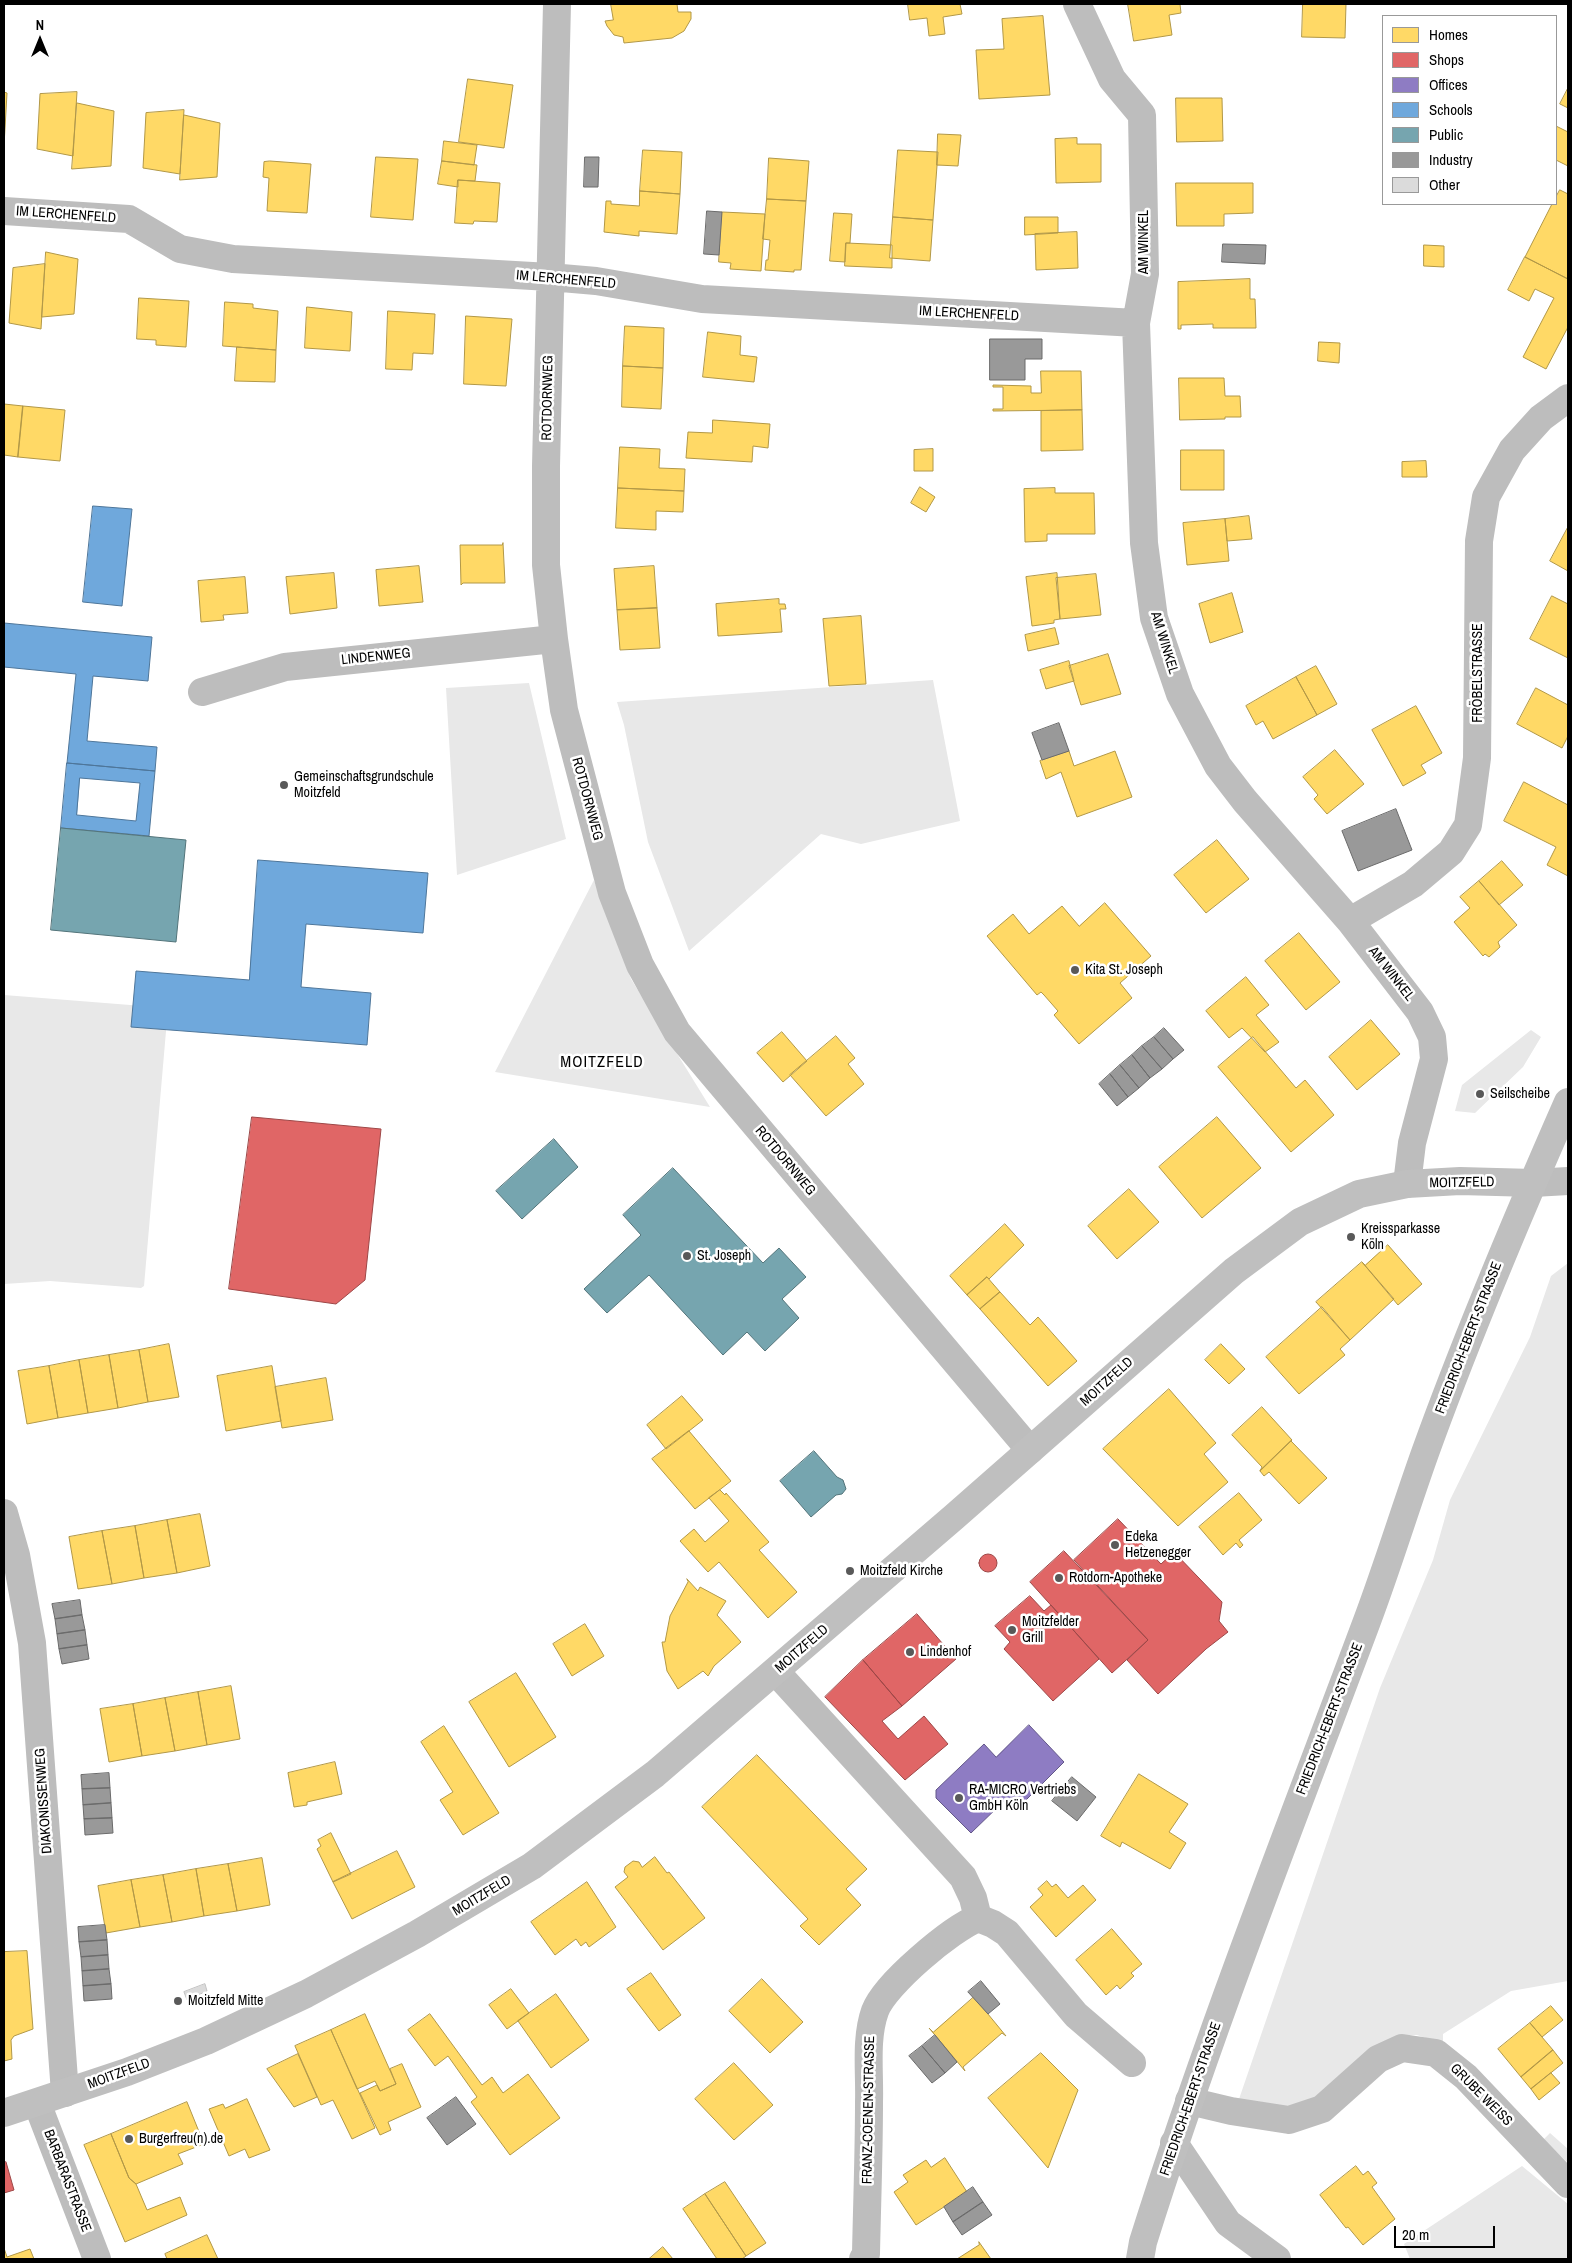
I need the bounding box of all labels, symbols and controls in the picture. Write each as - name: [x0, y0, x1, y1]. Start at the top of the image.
- north arrow: [15, 15, 65, 65]
- legend: [1382, 15, 1557, 205]
- text: N: [36, 16, 44, 34]
- text: Homes: [1429, 24, 1468, 45]
- text: Shops: [1429, 49, 1464, 70]
- text: Offices: [1429, 74, 1468, 95]
- text: Schools: [1429, 99, 1473, 120]
- text: Public: [1429, 124, 1463, 145]
- text: Industry: [1429, 149, 1473, 170]
- text: Other: [1429, 174, 1460, 195]
- street label: IM LERCHENFELD: [15, 203, 117, 227]
- street label: AM WINKEL: [1136, 210, 1152, 274]
- street label: IM LERCHENFELD: [515, 267, 617, 293]
- street label: IM LERCHENFELD: [919, 303, 1019, 325]
- street label: ROTDORNWEG: [539, 355, 557, 441]
- street label: AM WINKEL: [1147, 610, 1181, 676]
- street label: FRÖBELSTRASSE: [1470, 623, 1486, 723]
- street label: LINDENWEG: [341, 645, 411, 669]
- street label: ROTDORNWEG: [568, 756, 606, 842]
- place label: Gemeinschaftsgrundschule Moitzfeld: [294, 769, 434, 802]
- marker: Gemeinschaftsgrundschule Moitzfeld: [278, 779, 290, 791]
- street label: AM WINKEL: [1365, 943, 1417, 1005]
- place label: Kita St. Joseph: [1085, 962, 1163, 978]
- marker: Kita St. Joseph: [1069, 964, 1081, 976]
- district label: MOITZFELD: [559, 1053, 645, 1073]
- place label: Seilscheibe: [1490, 1086, 1550, 1102]
- marker: Seilscheibe: [1474, 1088, 1486, 1100]
- street label: ROTDORNWEG: [751, 1123, 819, 1199]
- street label: MOITZFELD: [1429, 1174, 1495, 1192]
- place label: Kreissparkasse Köln: [1361, 1221, 1440, 1254]
- marker: Kreissparkasse Köln: [1345, 1231, 1357, 1243]
- place label: St. Joseph: [697, 1248, 751, 1264]
- marker: St. Joseph: [681, 1250, 693, 1262]
- street label: FRIEDRICH-EBERT-STRASSE: [1432, 1260, 1506, 1416]
- street label: MOITZFELD: [1077, 1354, 1137, 1410]
- place label: Edeka Hetzenegger: [1125, 1529, 1191, 1561]
- marker: Edeka Hetzenegger: [1109, 1539, 1121, 1551]
- place label: Moitzfeld Kirche: [860, 1563, 943, 1579]
- marker: Moitzfeld Kirche: [844, 1565, 856, 1577]
- place label: Rotdorn-Apotheke: [1069, 1570, 1162, 1586]
- marker: Rotdorn-Apotheke: [1053, 1572, 1065, 1584]
- place label: Moitzfelder Grill: [1022, 1614, 1079, 1646]
- street label: MOITZFELD: [772, 1621, 832, 1677]
- marker: Moitzfelder Grill: [1006, 1624, 1018, 1636]
- street label: FRIEDRICH-EBERT-STRASSE: [1293, 1641, 1367, 1797]
- place label: Lindenhof: [920, 1644, 971, 1660]
- marker: Lindenhof: [904, 1646, 916, 1658]
- street label: DIAKONISSENWEG: [32, 1748, 56, 1854]
- place label: RA-MICRO Vertriebs GmbH Köln: [969, 1782, 1076, 1814]
- marker: RA-MICRO Vertriebs GmbH Köln: [953, 1792, 965, 1804]
- street label: MOITZFELD: [450, 1872, 514, 1920]
- place label: Moitzfeld Mitte: [188, 1993, 263, 2009]
- marker: Moitzfeld Mitte: [172, 1995, 184, 2007]
- street label: FRIEDRICH-EBERT-STRASSE: [1157, 2020, 1225, 2178]
- street label: FRANZ-COENEN-STRASSE: [859, 2036, 879, 2184]
- street label: MOITZFELD: [86, 2055, 152, 2093]
- street label: GRUBE WEISS: [1446, 2060, 1516, 2130]
- street label: BARBARASTRASSE: [40, 2127, 94, 2235]
- place label: Burgerfreu(n).de: [139, 2131, 223, 2147]
- marker: Burgerfreu(n).de: [123, 2133, 135, 2145]
- scale bar: [1397, 2216, 1498, 2248]
- text: 20 m: [1402, 2224, 1429, 2245]

